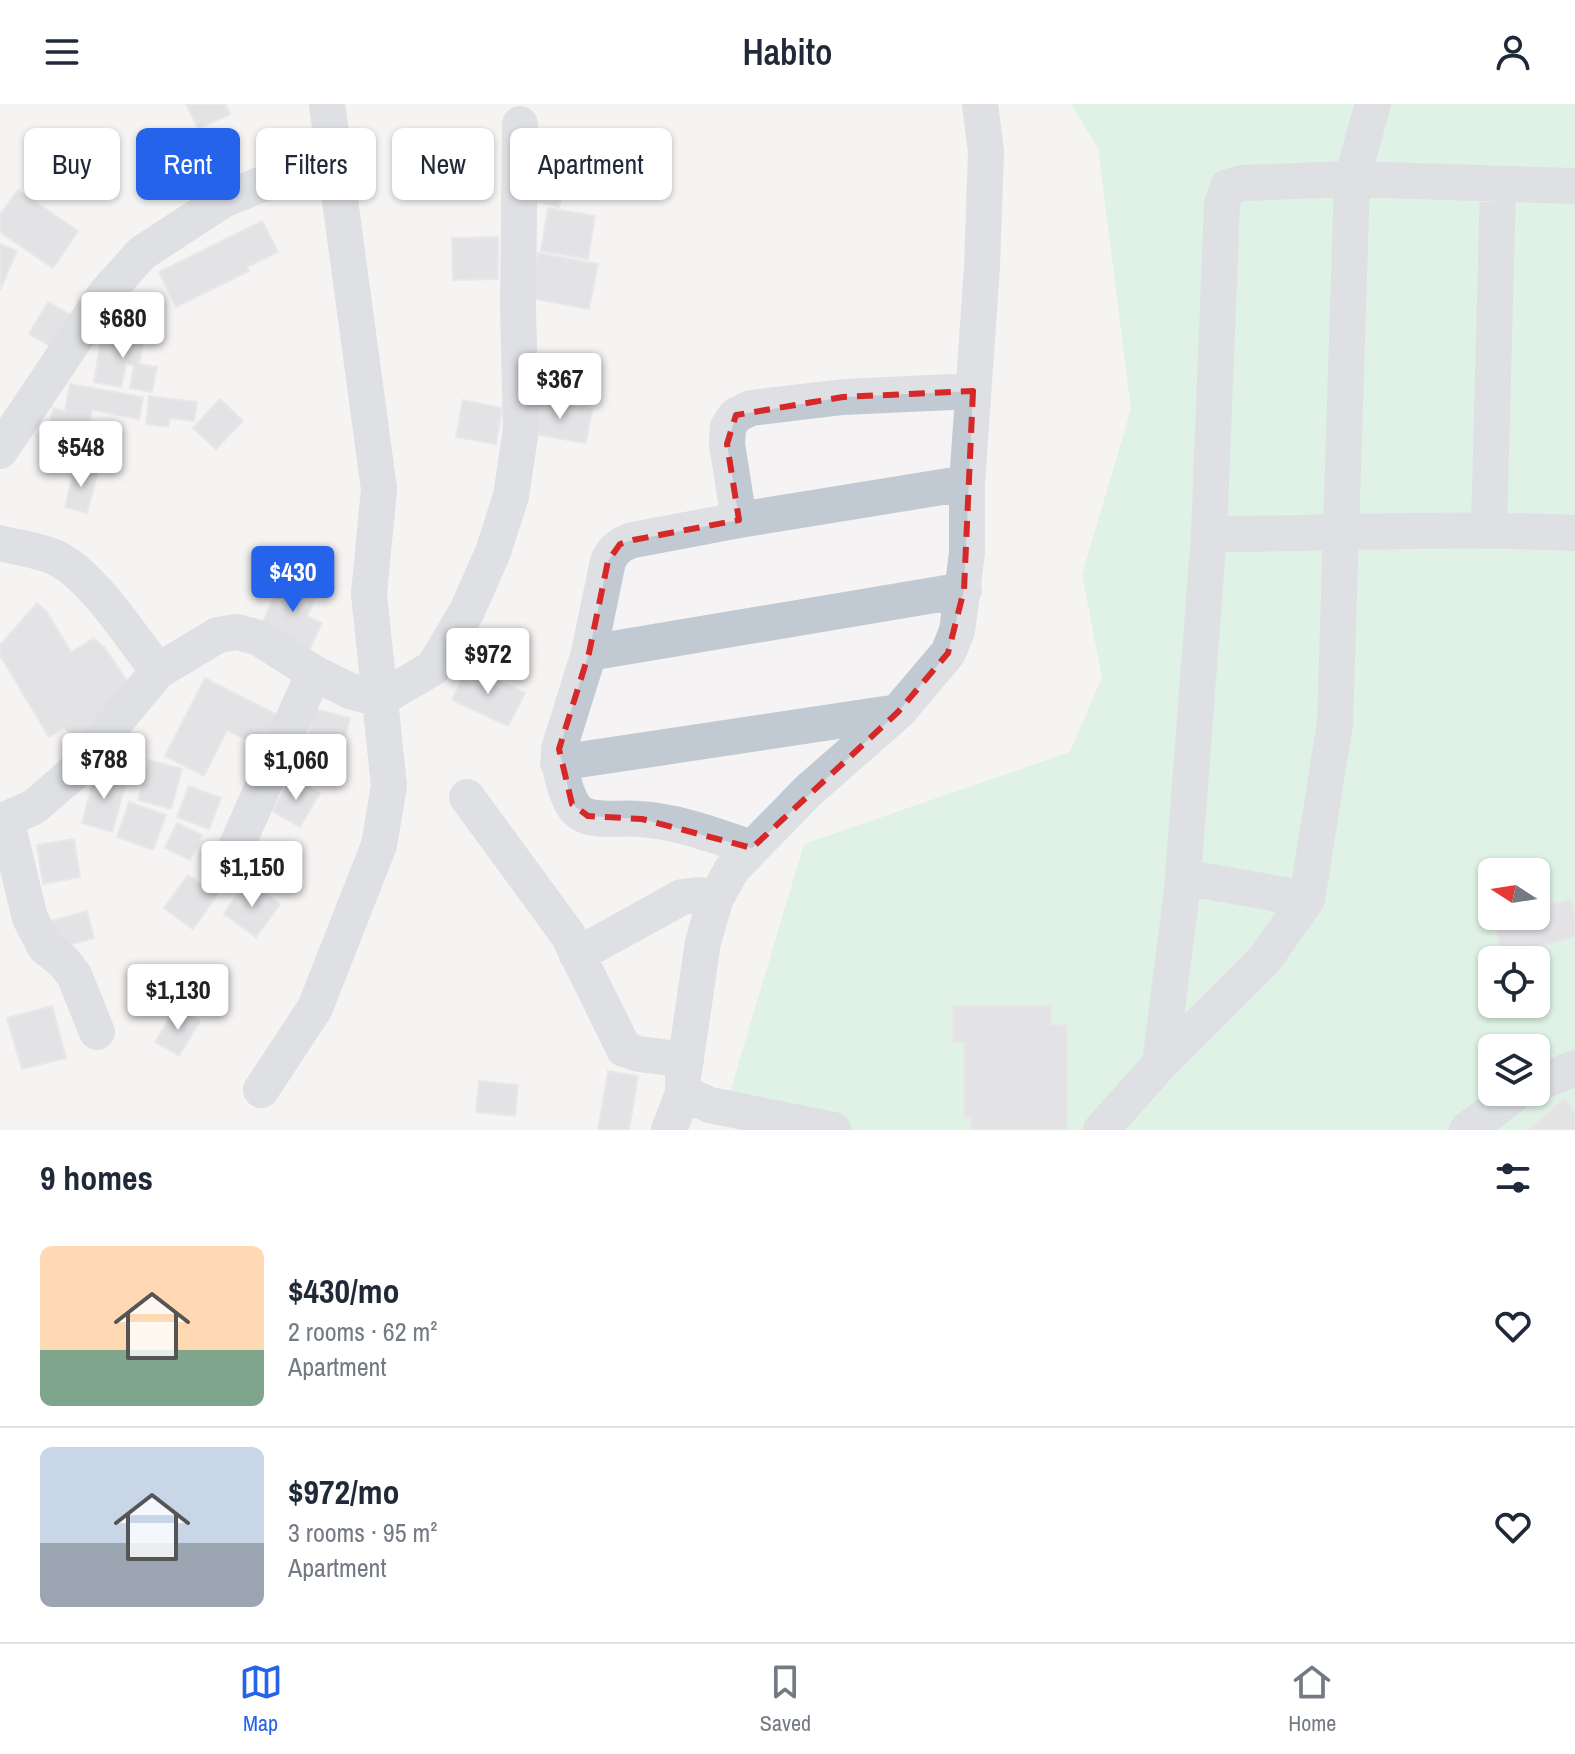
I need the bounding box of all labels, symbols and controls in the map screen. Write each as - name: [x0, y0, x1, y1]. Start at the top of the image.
- text: Habito: [742, 28, 833, 76]
- icon: menu: [40, 30, 84, 74]
- icon: person: [1491, 30, 1535, 74]
- chip: Buy: [24, 128, 120, 200]
- chip: Rent: [136, 128, 240, 200]
- chip: Filters: [256, 128, 376, 200]
- chip: New: [392, 128, 494, 200]
- chip: Apartment: [510, 128, 672, 200]
- pin: $680: [76, 292, 170, 360]
- text: $680: [99, 300, 147, 335]
- pin: $367: [513, 353, 607, 421]
- text: $367: [536, 361, 584, 396]
- pin: $548: [34, 421, 128, 489]
- text: $548: [57, 429, 105, 464]
- pin: $430: [246, 546, 340, 614]
- text: $430: [269, 554, 317, 589]
- pin: $972: [441, 628, 535, 696]
- text: $972: [464, 636, 512, 671]
- pin: $788: [57, 733, 151, 801]
- pin: $1,060: [231, 734, 361, 802]
- text: $788: [80, 741, 128, 776]
- text: $1,060: [263, 742, 329, 777]
- pin: $1,150: [187, 841, 317, 909]
- text: $1,150: [219, 849, 285, 884]
- north arrow: [1478, 858, 1550, 930]
- map controls: [1478, 858, 1550, 1106]
- button: locate: [1478, 946, 1550, 1018]
- pin: $1,130: [113, 964, 243, 1032]
- text: $1,130: [145, 972, 211, 1007]
- button: layers: [1478, 1034, 1550, 1106]
- text: 9 homes: [40, 1155, 153, 1201]
- icon: filters: [1491, 1156, 1535, 1200]
- text: $430/mo: [288, 1268, 400, 1314]
- icon: home: [104, 1278, 200, 1374]
- icon: heart: [1491, 1304, 1535, 1348]
- text: 2 rooms · 62 m²: [288, 1314, 437, 1349]
- text: Apartment: [288, 1349, 386, 1384]
- text: $972/mo: [288, 1469, 400, 1515]
- icon: home: [104, 1479, 200, 1575]
- icon: heart: [1491, 1505, 1535, 1549]
- text: 3 rooms · 95 m²: [288, 1515, 437, 1550]
- text: Apartment: [288, 1550, 386, 1585]
- tab: Map: [239, 1660, 283, 1738]
- tab: Saved: [760, 1660, 811, 1738]
- tab: Home: [1288, 1660, 1336, 1738]

